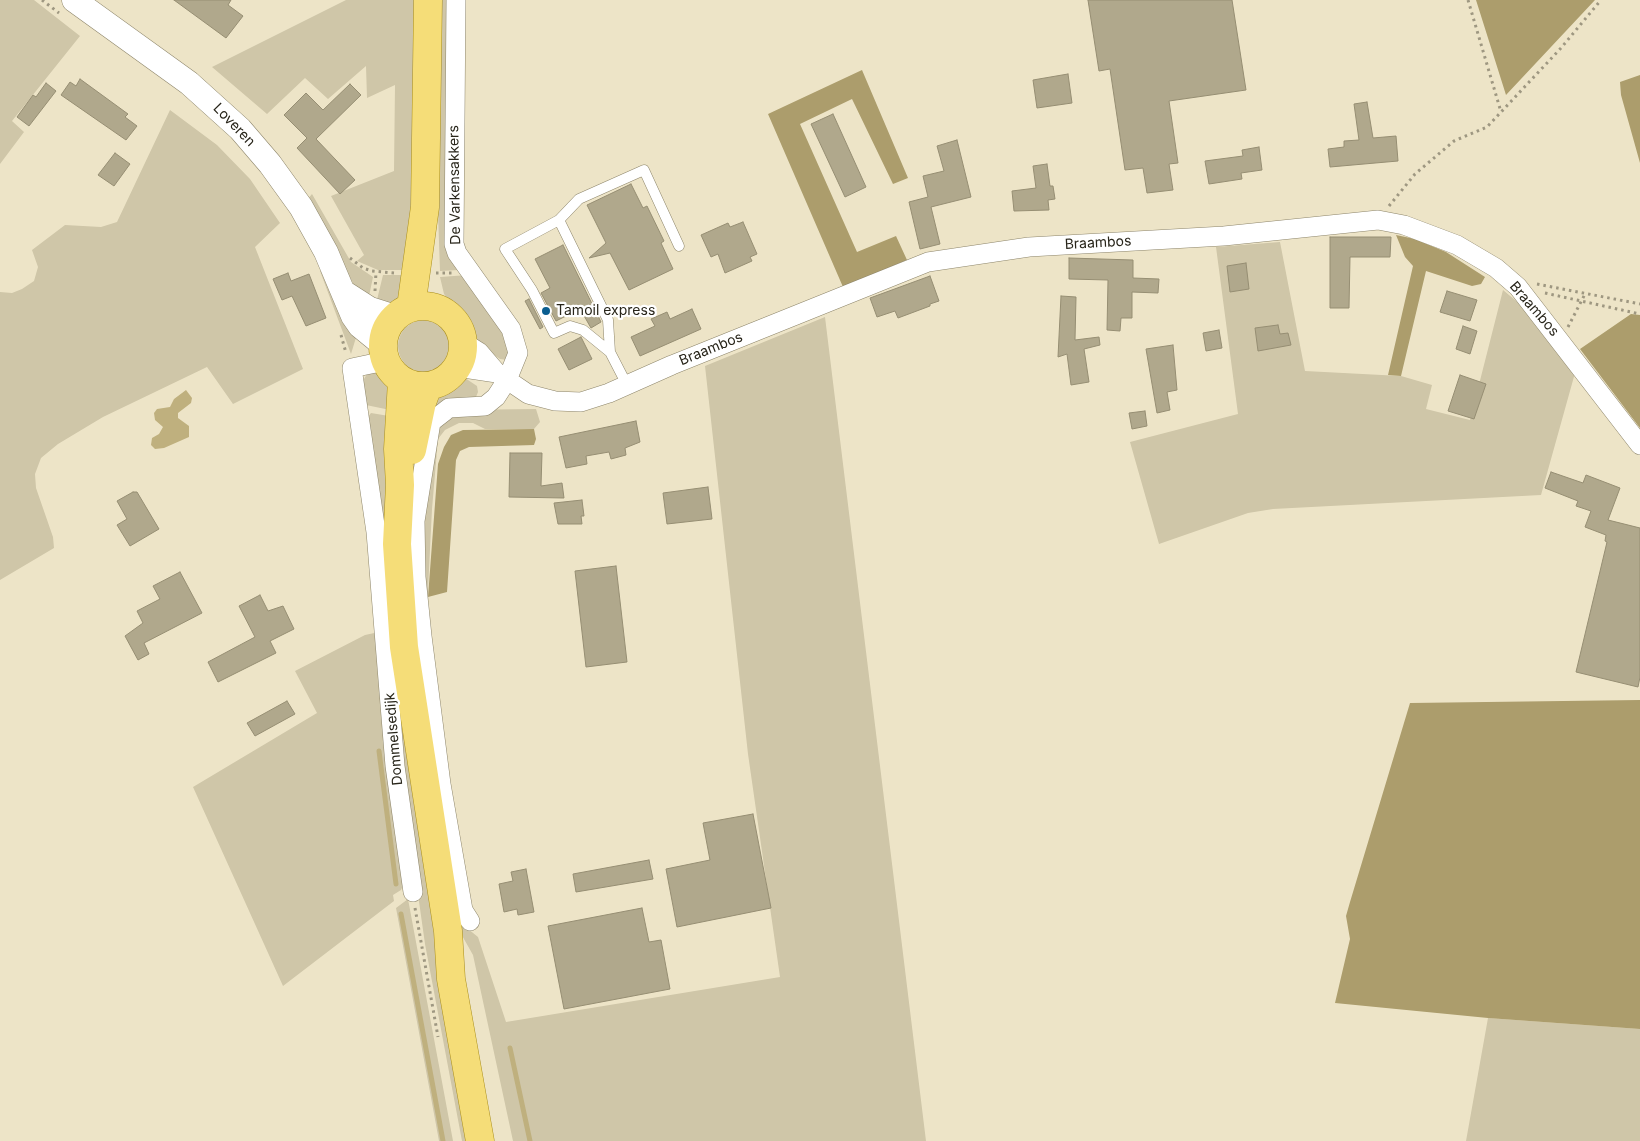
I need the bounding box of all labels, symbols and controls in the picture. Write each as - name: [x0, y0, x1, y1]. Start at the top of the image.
- street label: Loveren: [209, 100, 259, 150]
- street label: De Varkensakkers: [446, 125, 464, 245]
- street label: Braambos: [1064, 233, 1132, 253]
- street label: Braambos: [1506, 278, 1562, 340]
- place label: Tamoil express: [556, 303, 655, 319]
- marker: Tamoil express: [540, 305, 552, 317]
- street label: Braambos: [677, 329, 745, 369]
- street label: Dommelsedijk: [382, 692, 406, 786]

